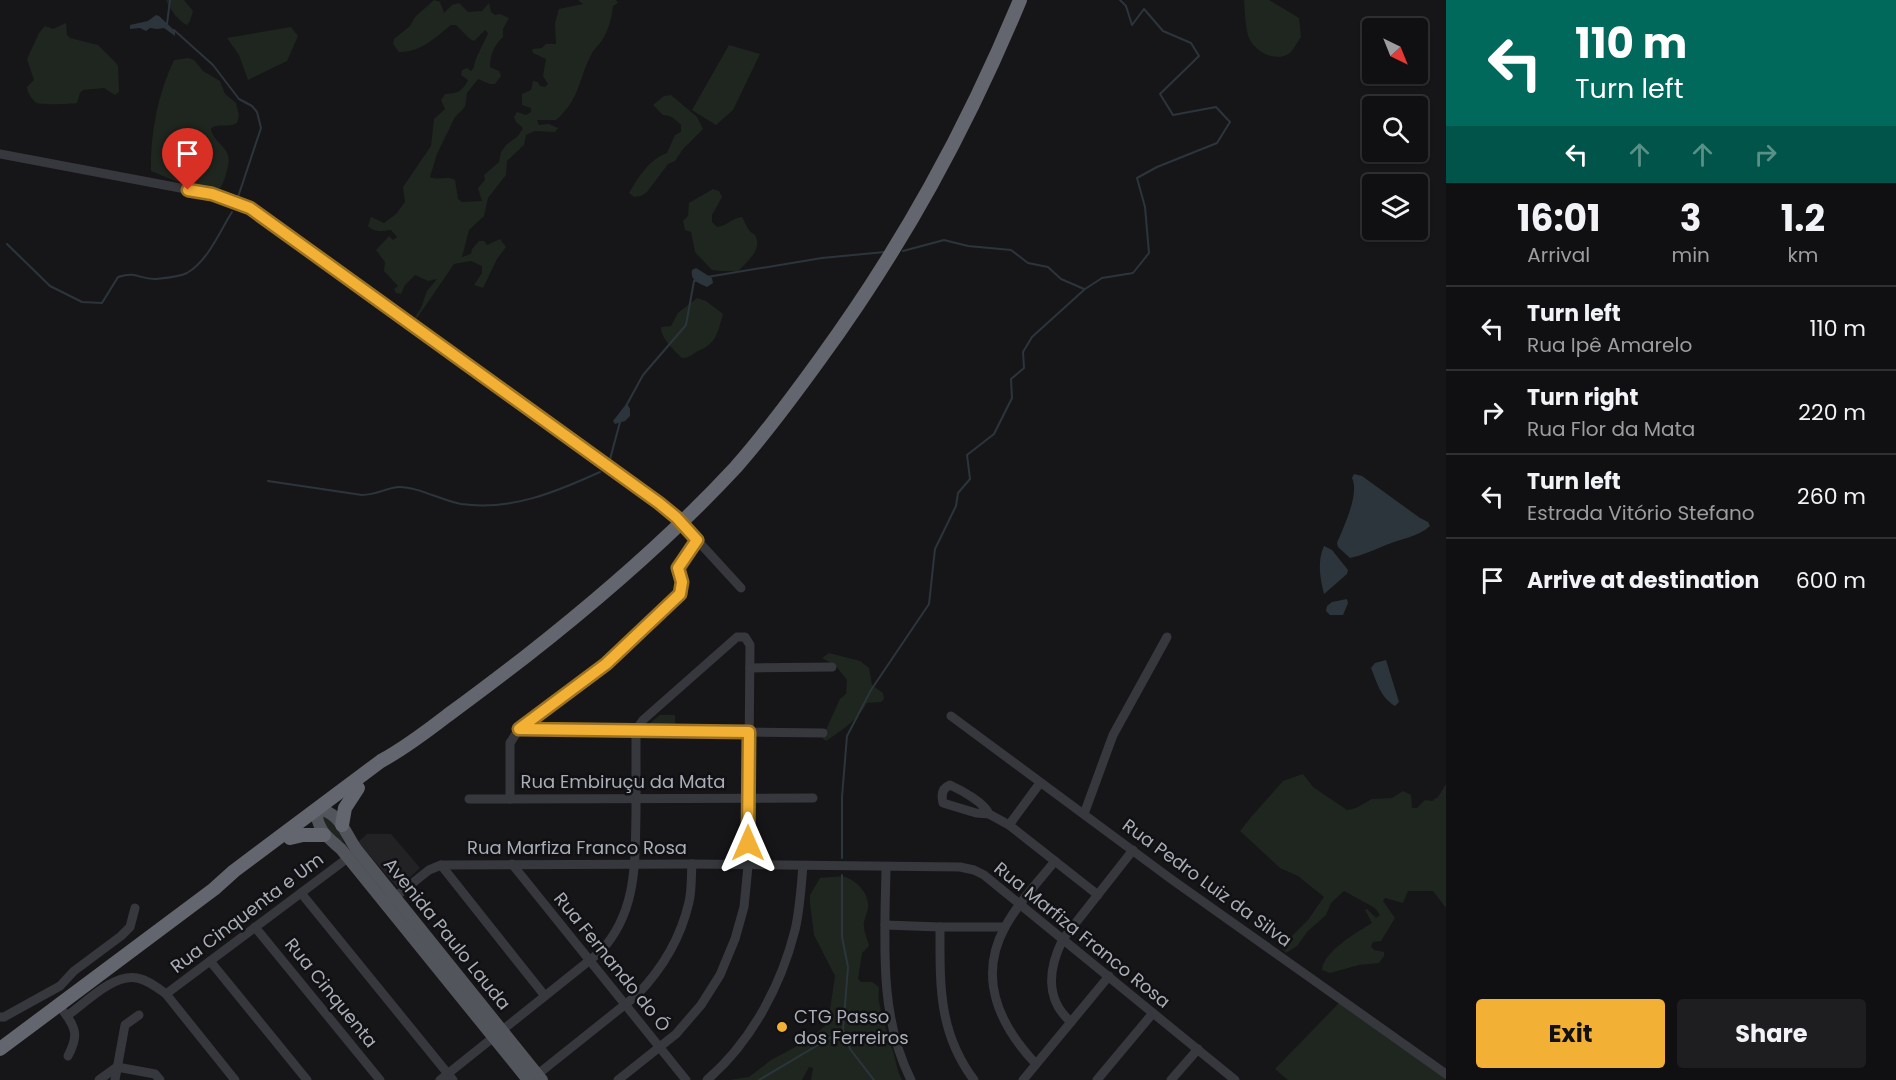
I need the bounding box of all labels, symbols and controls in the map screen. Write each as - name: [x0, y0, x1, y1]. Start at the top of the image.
- text: 110 m: [1575, 14, 1687, 73]
- north arrow: [1362, 18, 1428, 84]
- map controls: [1362, 18, 1428, 240]
- icon: left: [1476, 24, 1554, 102]
- text: Turn left: [1575, 70, 1684, 107]
- button: search: [1362, 96, 1428, 162]
- pin: [162, 128, 213, 190]
- icon: arrive: [171, 137, 204, 170]
- icon: left: [1560, 138, 1593, 171]
- icon: ahead: [1623, 138, 1656, 171]
- icon: ahead: [1686, 138, 1719, 171]
- icon: right: [1749, 138, 1782, 171]
- button: layers: [1362, 174, 1428, 240]
- text: 16:01: [1517, 193, 1601, 244]
- text: 3: [1680, 193, 1702, 244]
- text: 1.2: [1781, 193, 1825, 244]
- text: Arrival: [1527, 241, 1590, 269]
- text: min: [1672, 241, 1710, 269]
- text: km: [1787, 241, 1818, 269]
- text: Turn left: [1527, 298, 1621, 329]
- icon: left: [1476, 312, 1509, 345]
- text: 110 m: [1810, 313, 1866, 344]
- text: Rua Ipê Amarelo: [1527, 331, 1692, 359]
- text: Turn right: [1527, 382, 1638, 413]
- icon: right: [1476, 396, 1509, 429]
- text: 220 m: [1798, 397, 1866, 428]
- text: Rua Flor da Mata: [1527, 415, 1695, 443]
- text: Turn left: [1527, 466, 1621, 497]
- icon: left: [1476, 480, 1509, 513]
- text: 260 m: [1797, 481, 1866, 512]
- text: Estrada Vitório Stefano: [1527, 499, 1755, 527]
- icon: arrive: [1476, 564, 1509, 597]
- text: Arrive at destination: [1527, 565, 1759, 596]
- text: 600 m: [1796, 565, 1866, 596]
- street label: Rua Embiruçu da Mata: [521, 769, 725, 794]
- position arrow: [716, 811, 780, 875]
- street label: Rua Pedro Luiz da Silva: [1118, 813, 1297, 953]
- street label: Rua Marfiza Franco Rosa: [467, 835, 687, 860]
- street label: Rua Cinquenta e Um: [165, 847, 328, 979]
- street label: Avenida Paulo Lauda: [378, 852, 517, 1015]
- street label: Rua Marfiza Franco Rosa: [989, 856, 1176, 1014]
- street label: Rua Fernando do Ó: [548, 887, 676, 1037]
- street label: Rua Cinquenta: [279, 933, 383, 1053]
- button: Exit: [1476, 999, 1665, 1068]
- button: Share: [1677, 999, 1866, 1068]
- place label: CTG Passo dos Ferreiros: [794, 1004, 909, 1050]
- marker: CTG Passo dos Ferreiros: [775, 1020, 789, 1034]

